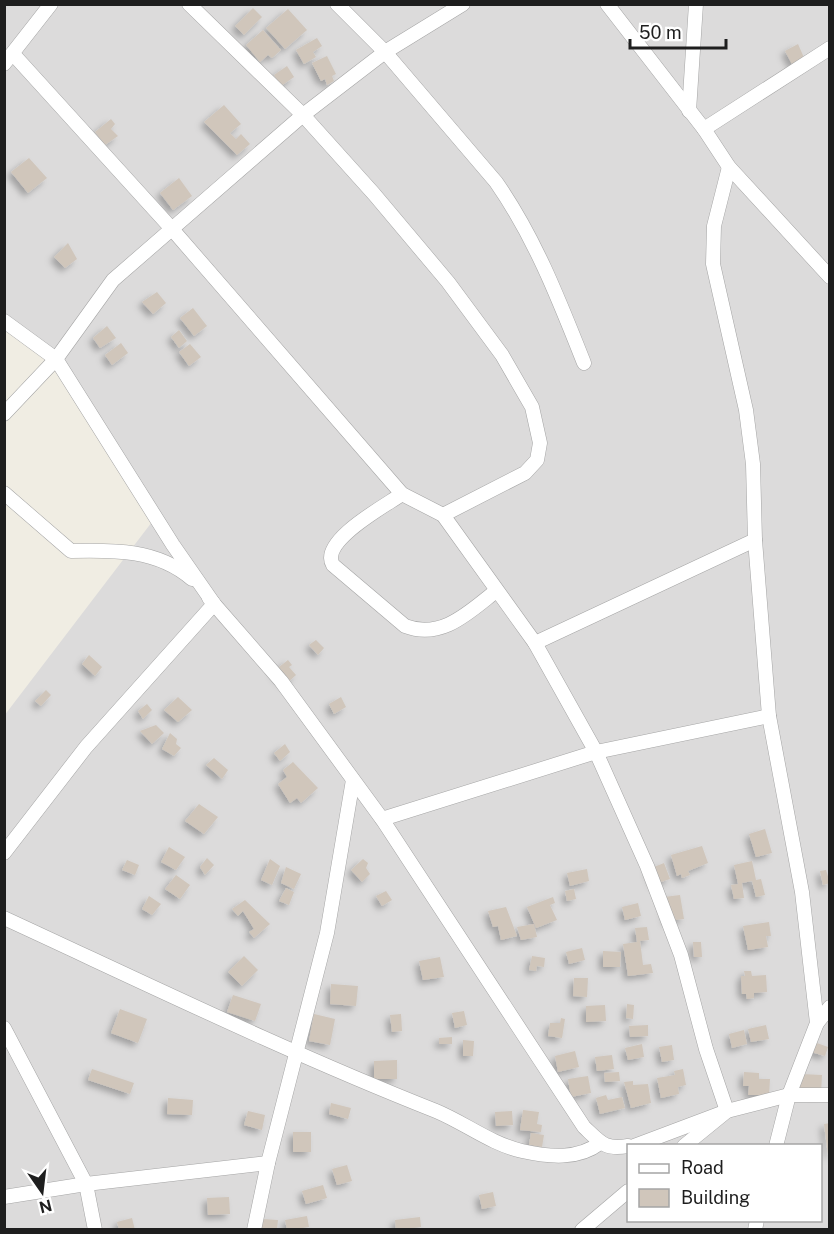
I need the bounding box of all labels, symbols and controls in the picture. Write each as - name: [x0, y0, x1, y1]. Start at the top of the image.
- scale bar: [630, 12, 726, 50]
- text: 50 m: [639, 22, 682, 43]
- legend: [627, 1144, 822, 1222]
- text: Road: [681, 1157, 724, 1178]
- north arrow: [12, 1162, 72, 1222]
- text: Building: [681, 1187, 750, 1208]
- text: N: [37, 1195, 54, 1217]

